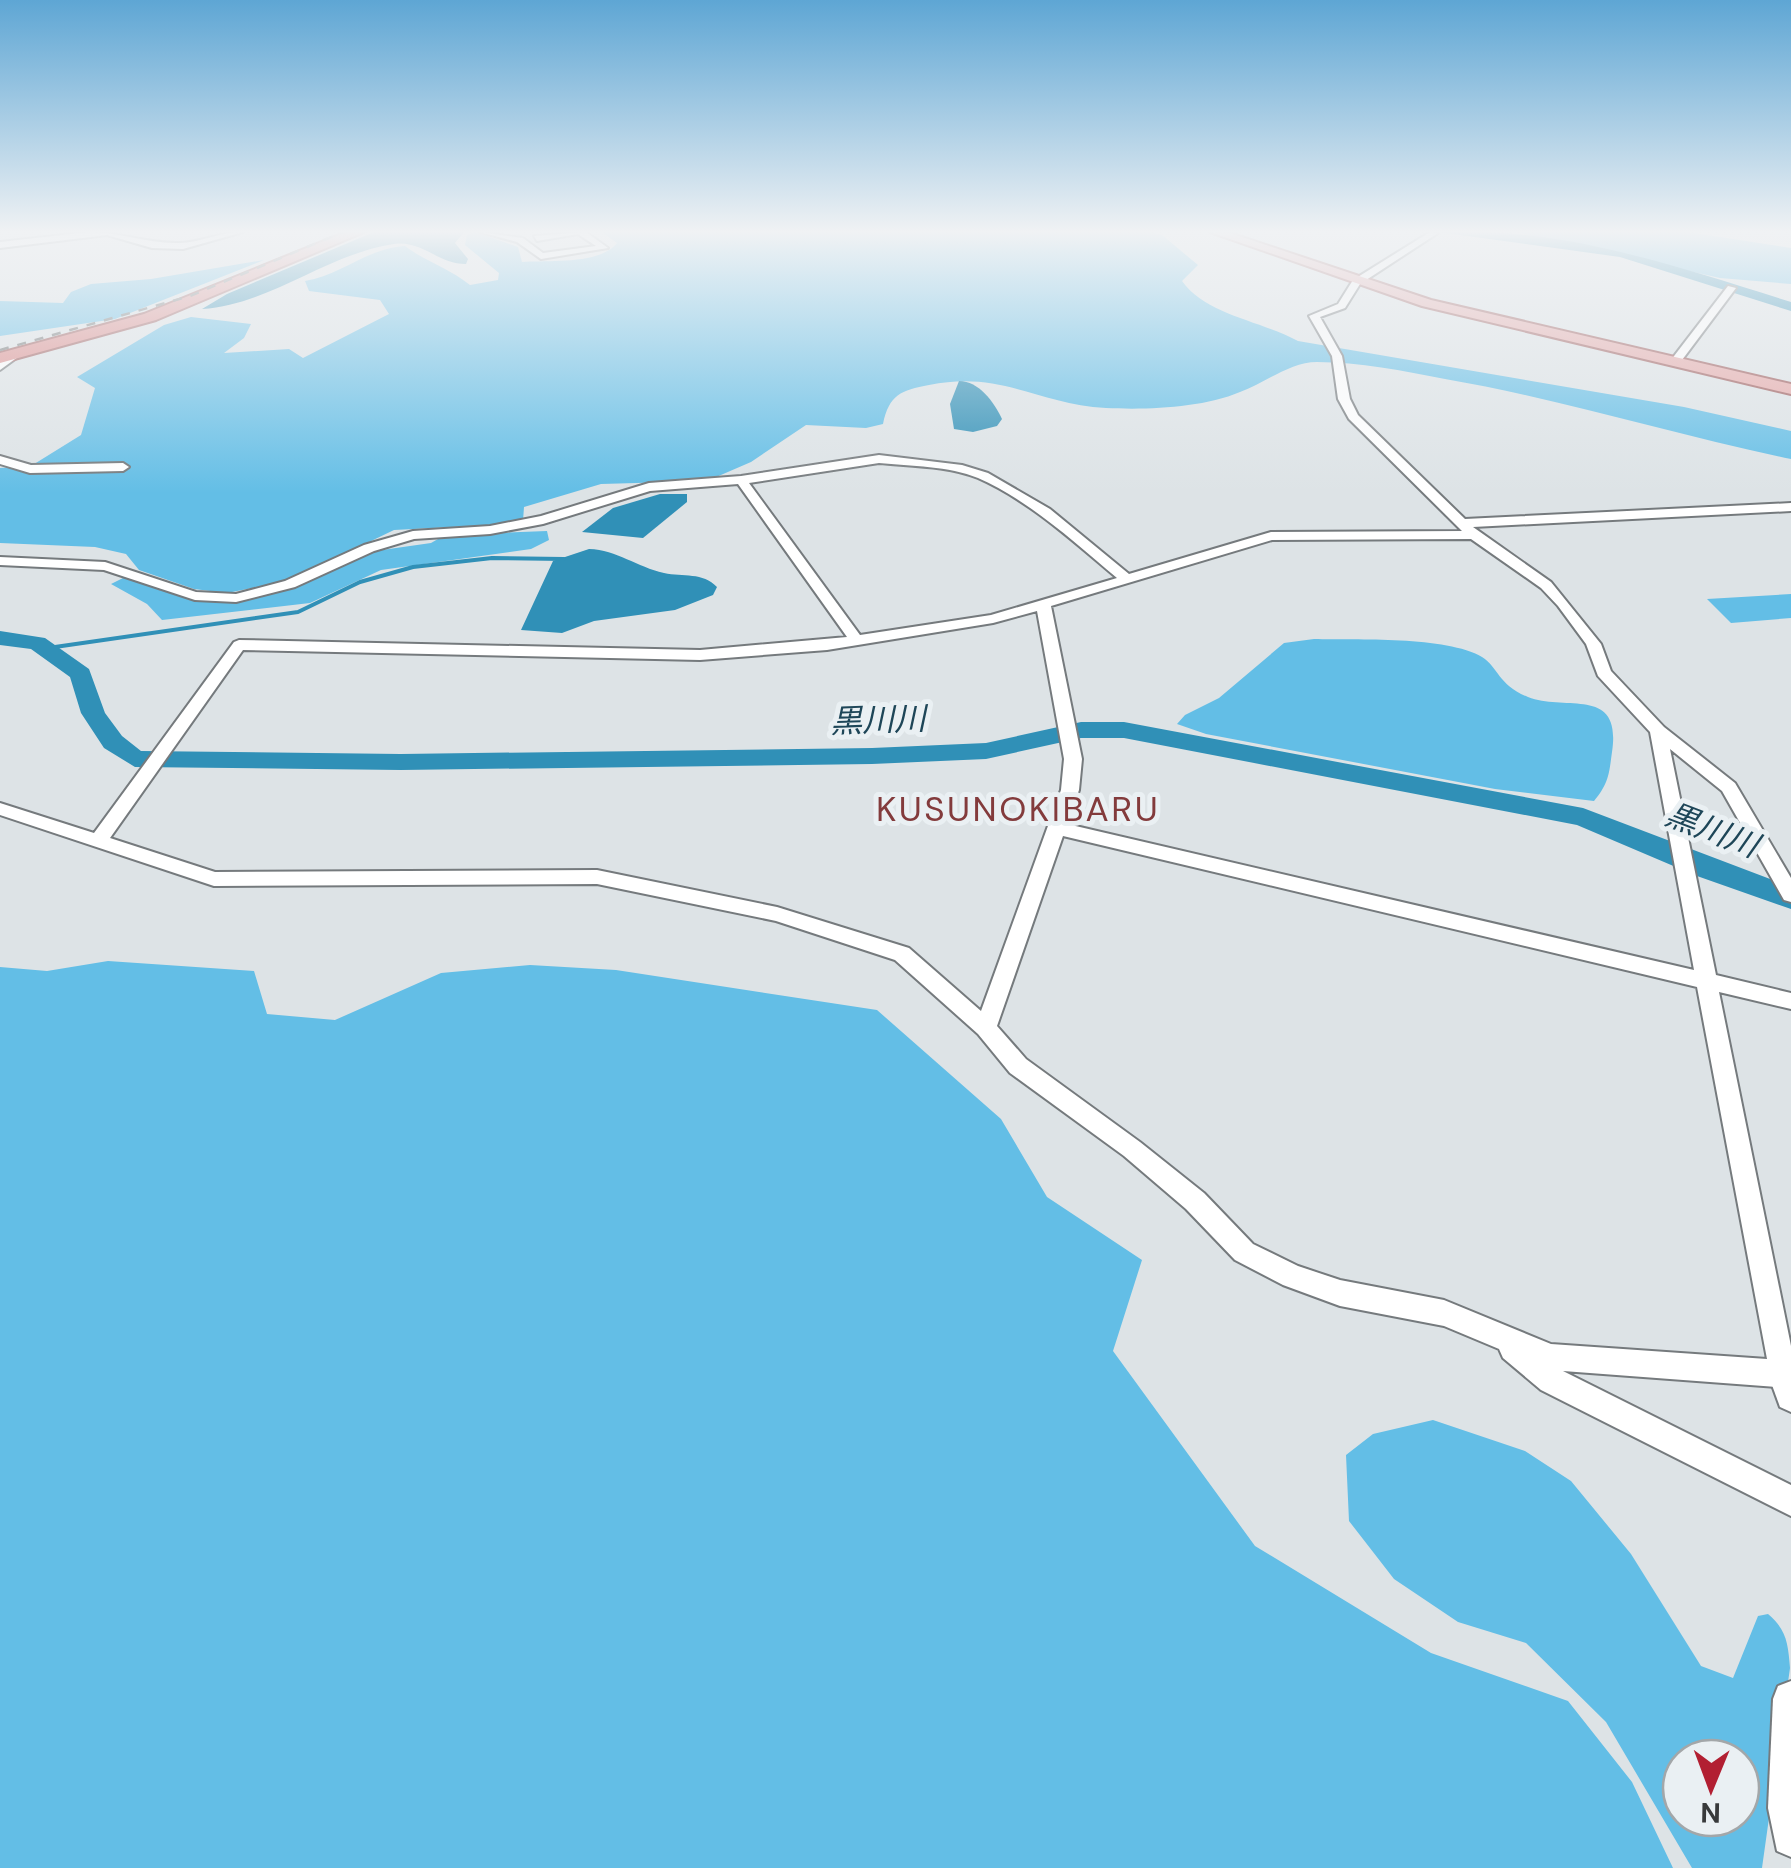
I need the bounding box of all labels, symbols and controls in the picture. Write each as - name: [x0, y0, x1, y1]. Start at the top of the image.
- water label: 黒川川: [829, 697, 930, 743]
- district label: KUSUNOKIBARU: [876, 786, 1160, 832]
- water label: 黒川川: [1660, 793, 1767, 868]
- north arrow: [1661, 1738, 1761, 1838]
- text: N: [1700, 1794, 1721, 1831]

